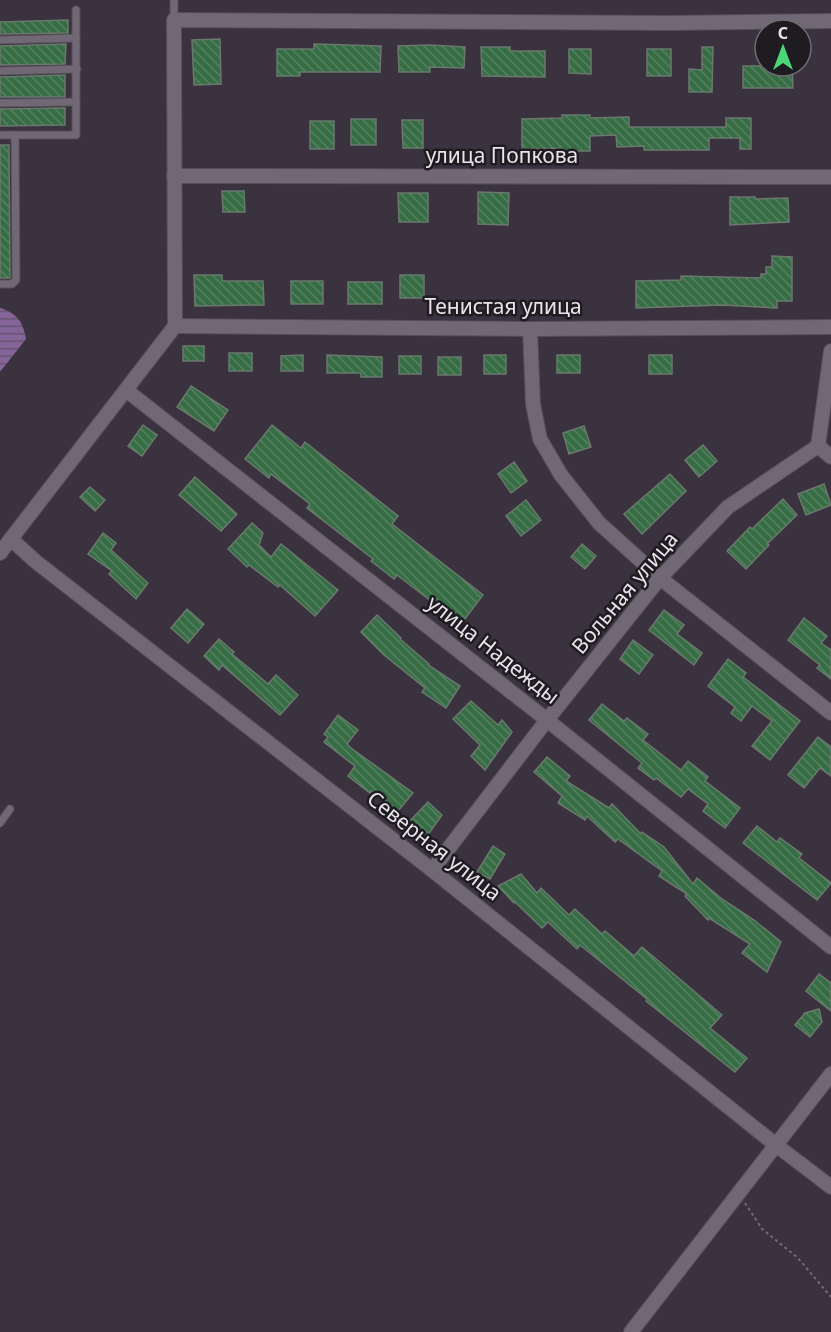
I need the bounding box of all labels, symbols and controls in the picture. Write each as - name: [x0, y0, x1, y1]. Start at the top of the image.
- north arrow: [753, 18, 813, 78]
- text: С: [778, 22, 788, 44]
- street label: улица Попкова: [426, 141, 578, 169]
- street label: Тенистая улица: [424, 292, 582, 320]
- street label: Вольная улица: [565, 525, 684, 659]
- street label: улица Надежды: [422, 589, 566, 710]
- street label: Северная улица: [362, 784, 507, 906]

